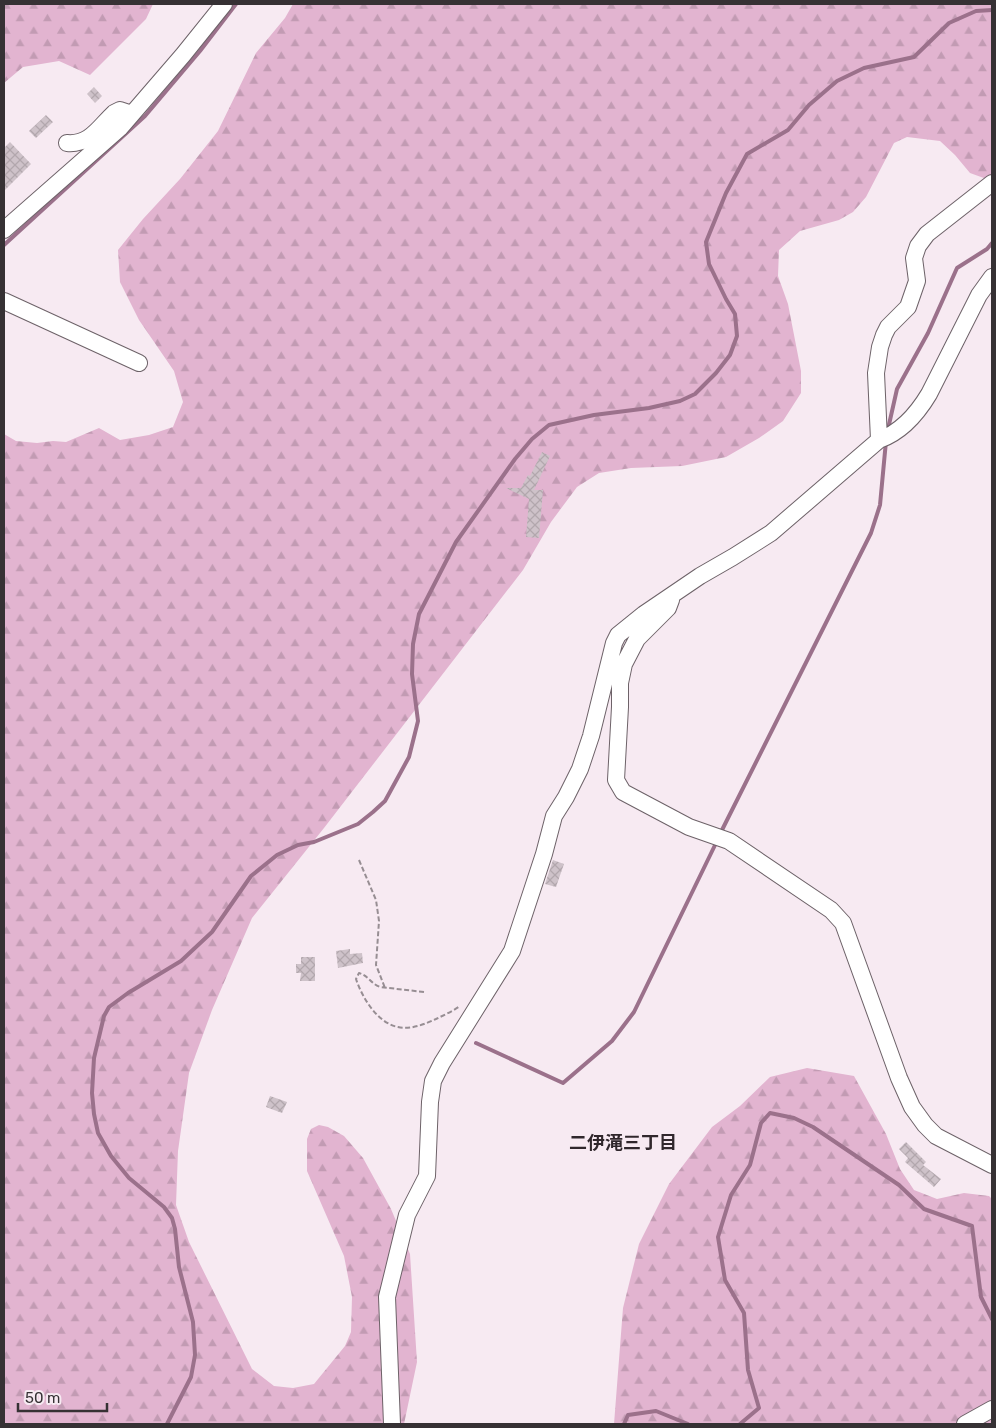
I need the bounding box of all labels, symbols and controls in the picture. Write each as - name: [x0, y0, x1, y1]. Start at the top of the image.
- district label: 二伊滝三丁目: [569, 1132, 677, 1154]
- scale bar: [18, 1380, 106, 1412]
- text: 50 m: [25, 1389, 60, 1407]

